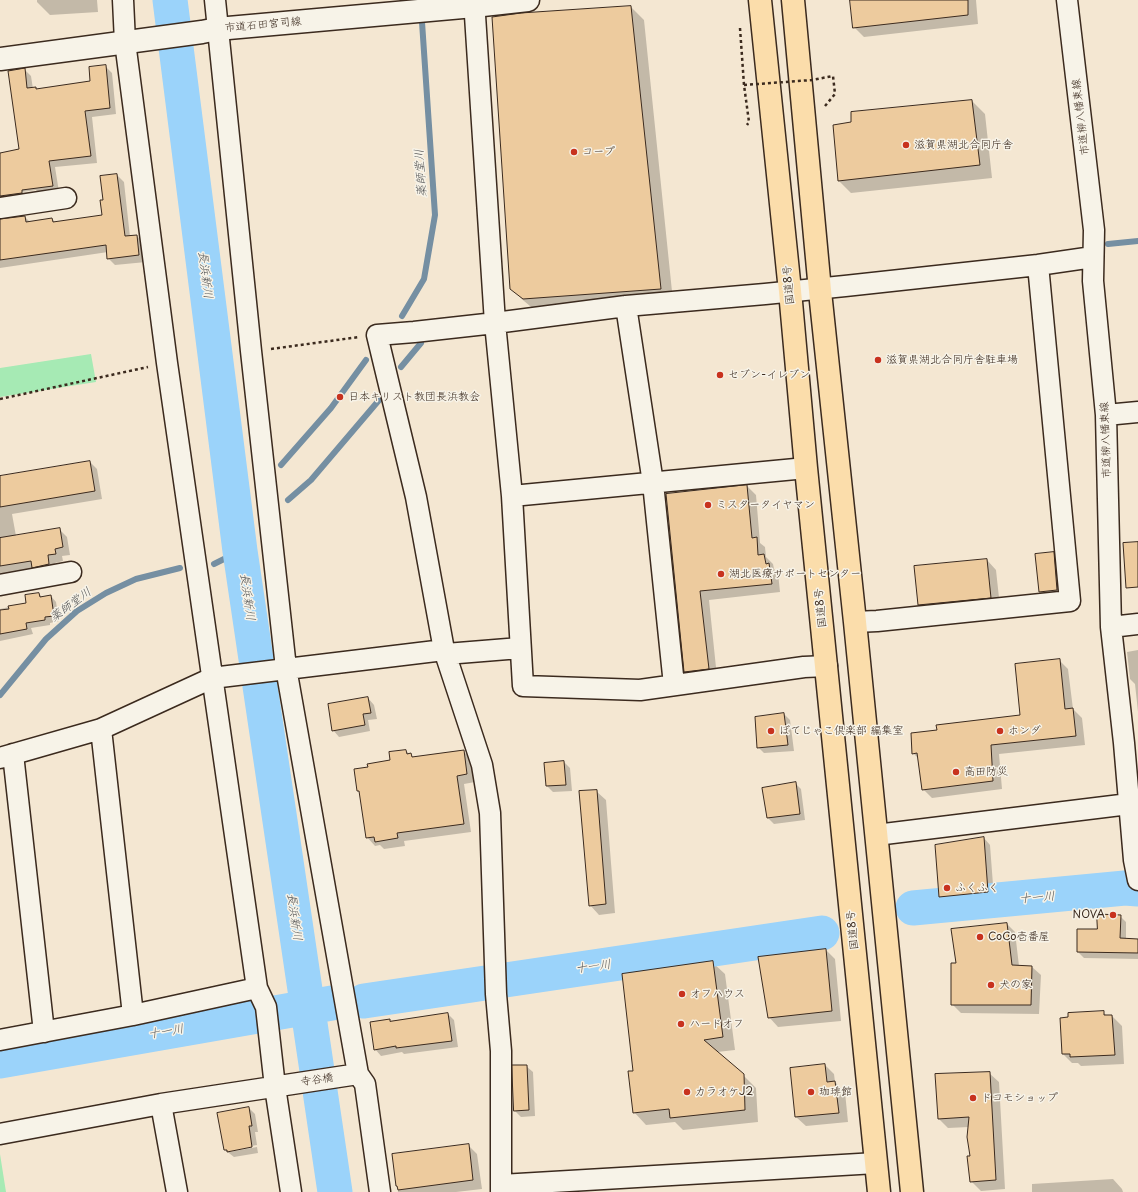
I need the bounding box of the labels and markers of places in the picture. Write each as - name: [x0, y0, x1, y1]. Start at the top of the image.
- place label: 滋賀県湖北合同庁舎: [914, 138, 1013, 152]
- marker: 滋賀県湖北合同庁舎: [901, 140, 911, 150]
- place label: コープ: [582, 145, 615, 159]
- marker: コープ: [569, 147, 579, 157]
- place label: 滋賀県湖北合同庁舎駐車場: [886, 353, 1018, 367]
- marker: 滋賀県湖北合同庁舎駐車場: [873, 355, 883, 365]
- place label: セブン-イレブン: [728, 368, 810, 382]
- marker: セブン-イレブン: [715, 370, 725, 380]
- place label: 日本キリスト教団長浜教会: [348, 390, 480, 404]
- marker: 日本キリスト教団長浜教会: [335, 392, 345, 402]
- place label: ミスタータイヤマン: [716, 498, 815, 512]
- marker: ミスタータイヤマン: [703, 500, 713, 510]
- place label: 湖北医療サポートセンター: [729, 567, 861, 581]
- marker: 湖北医療サポートセンター: [716, 569, 726, 579]
- place label: ぼてじゃこ倶楽部 編集室: [779, 724, 904, 738]
- place label: ホンダ: [1008, 724, 1041, 738]
- marker: ぼてじゃこ倶楽部 編集室: [766, 726, 776, 736]
- marker: ホンダ: [995, 726, 1005, 736]
- place label: 高田防災: [964, 765, 1008, 779]
- marker: 高田防災: [951, 767, 961, 777]
- place label: ふくふく: [955, 881, 999, 895]
- marker: ふくふく: [942, 883, 952, 893]
- place label: NOVA: [1073, 908, 1105, 922]
- marker: NOVA: [1108, 910, 1118, 920]
- place label: CoCo壱番屋: [988, 930, 1050, 944]
- marker: CoCo壱番屋: [975, 932, 985, 942]
- place label: 犬の家: [999, 978, 1032, 992]
- marker: 犬の家: [986, 980, 996, 990]
- place label: オフハウス: [690, 987, 745, 1001]
- marker: オフハウス: [677, 989, 687, 999]
- place label: ハードオフ: [689, 1017, 744, 1031]
- marker: ハードオフ: [676, 1019, 686, 1029]
- place label: カラオケJ2: [695, 1085, 753, 1099]
- place label: 珈琲館: [819, 1085, 852, 1099]
- marker: カラオケJ2: [682, 1087, 692, 1097]
- marker: 珈琲館: [806, 1087, 816, 1097]
- place label: ドコモショップ: [981, 1091, 1058, 1105]
- marker: ドコモショップ: [968, 1093, 978, 1103]

